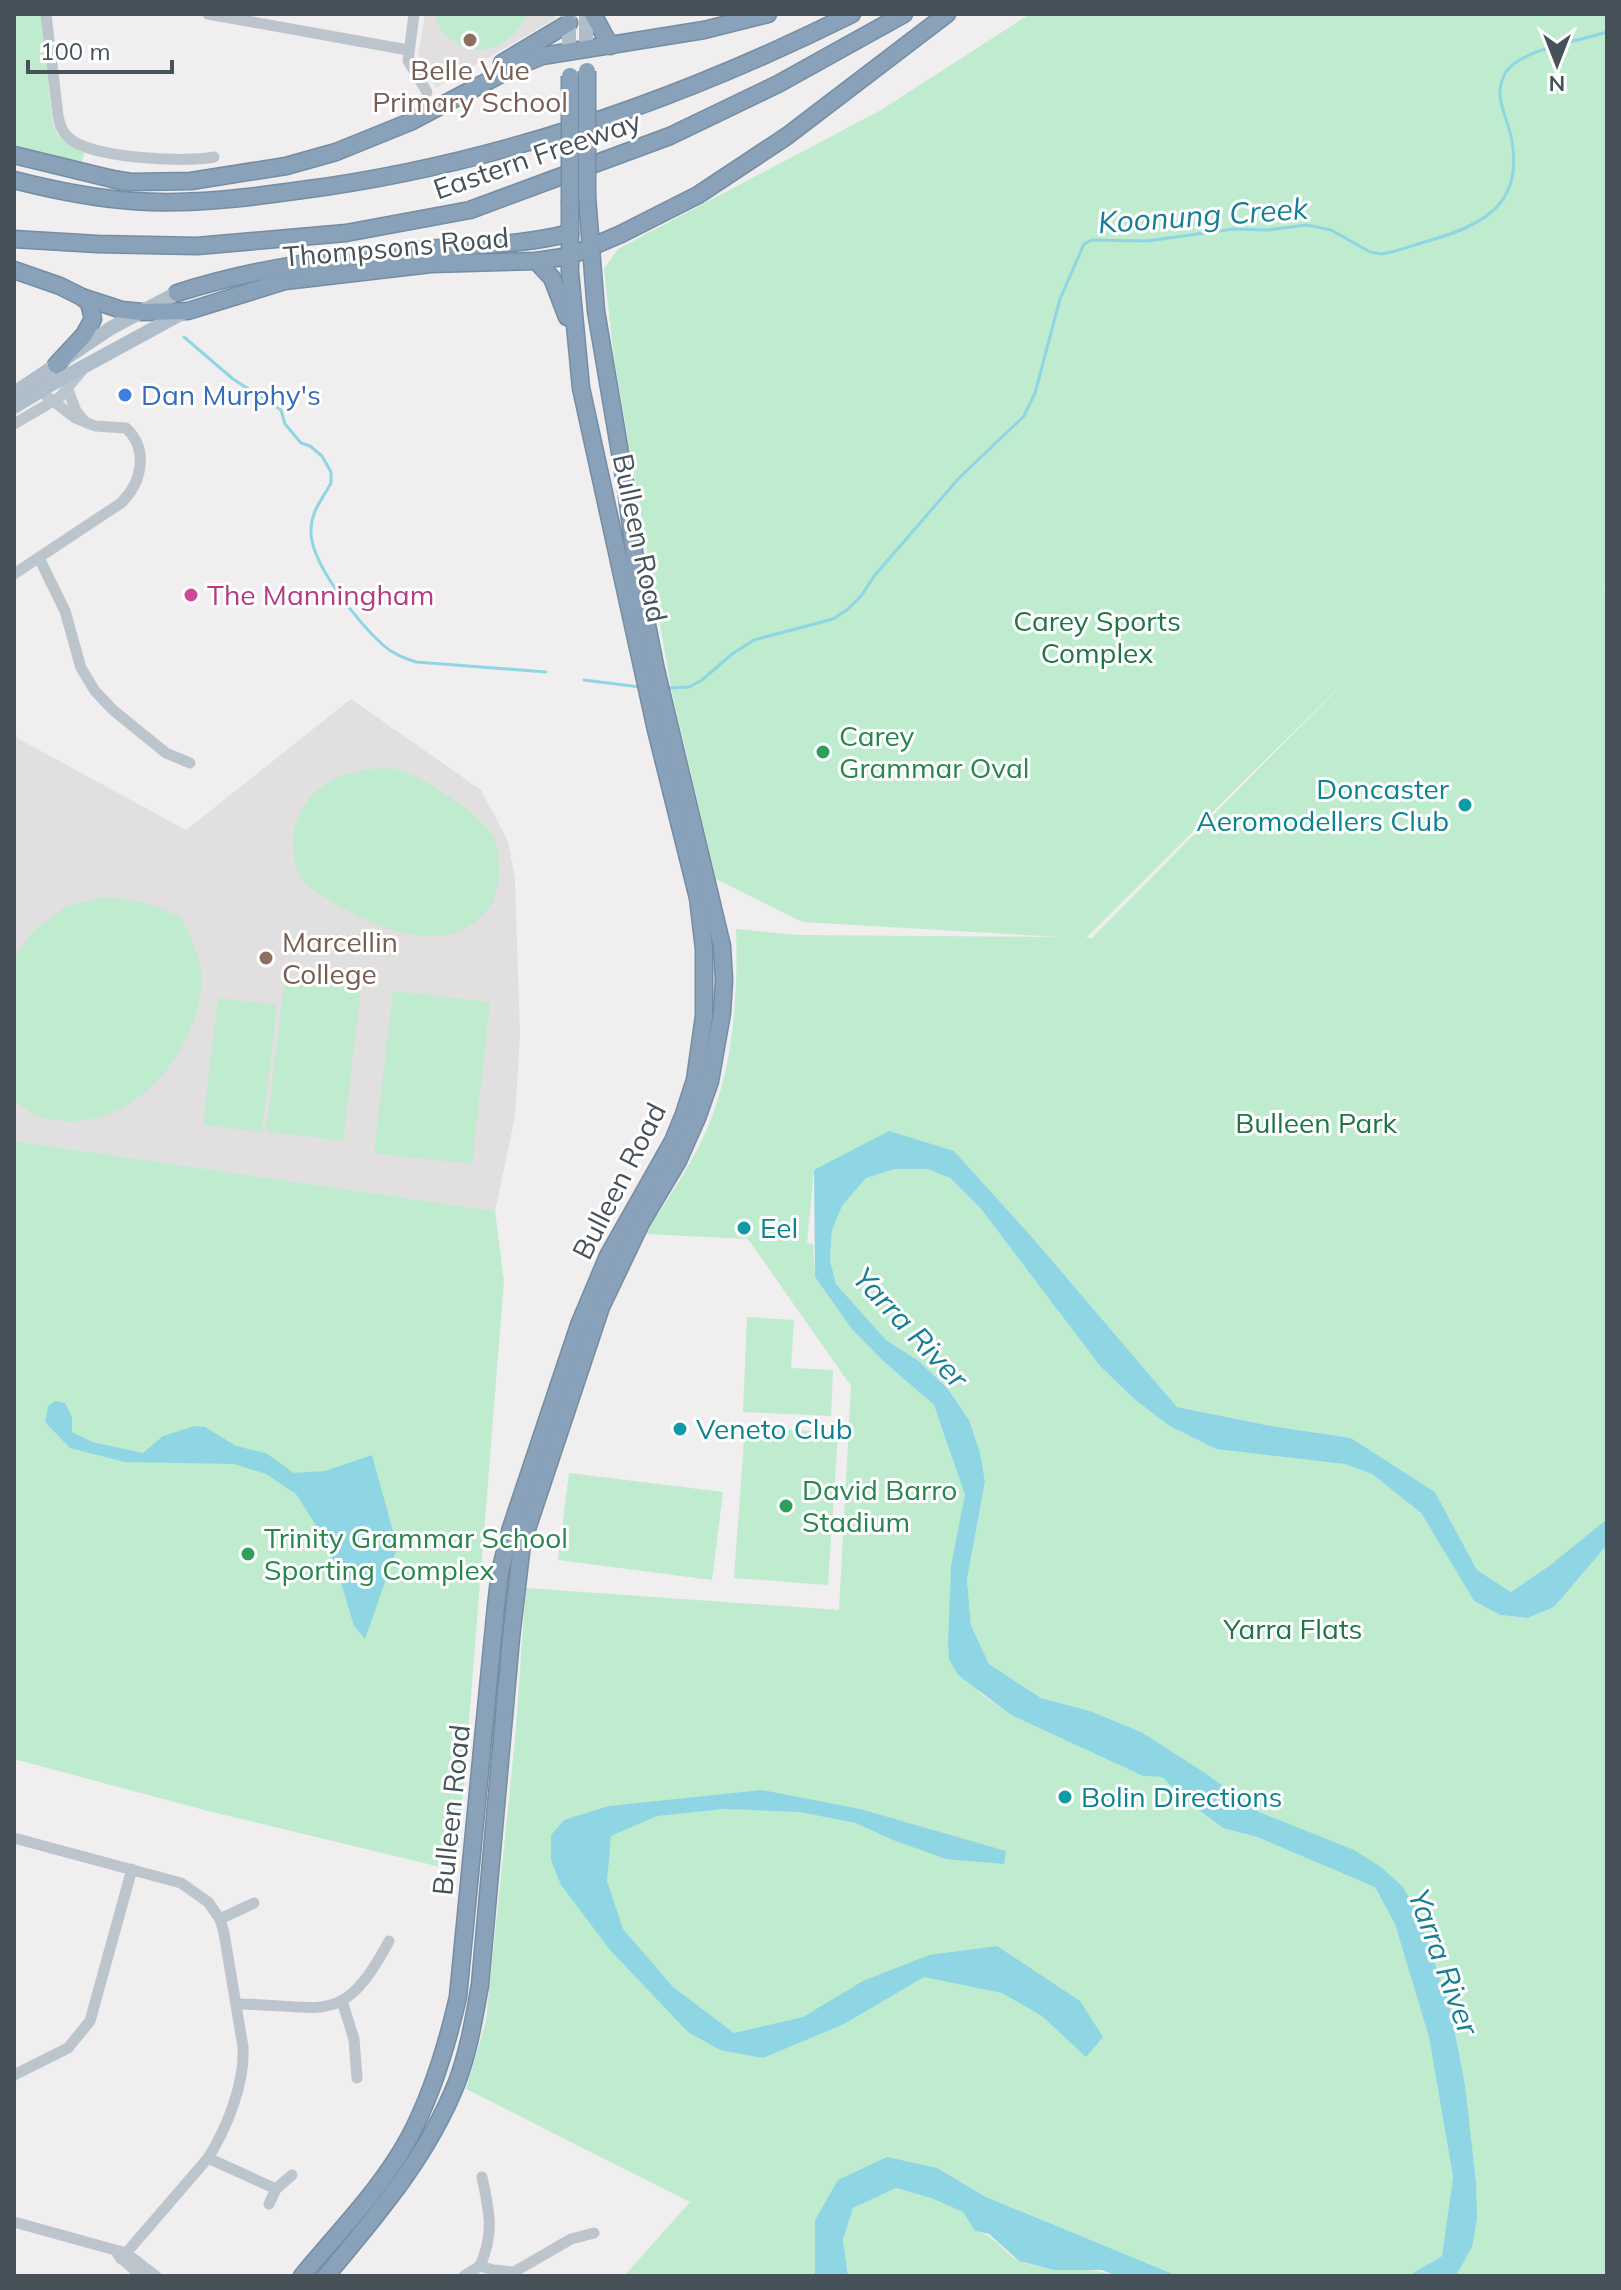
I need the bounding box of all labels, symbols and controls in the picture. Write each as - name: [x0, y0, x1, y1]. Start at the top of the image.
- scale bar: [28, 24, 172, 74]
- north arrow: [1517, 24, 1597, 104]
- marker: Belle Vue Primary School: [461, 31, 479, 49]
- text: 100 m: [40, 36, 111, 66]
- place label: Belle Vue Primary School: [372, 52, 568, 119]
- text: N: [1549, 70, 1565, 98]
- street label: Eastern Freeway: [429, 103, 645, 206]
- water label: Koonung Creek: [1097, 189, 1311, 241]
- street label: Thompsons Road: [281, 219, 510, 274]
- place label: Dan Murphy's: [141, 377, 321, 412]
- marker: Dan Murphy's: [116, 386, 134, 404]
- street label: Bulleen Road: [606, 450, 675, 625]
- place label: The Manningham: [207, 577, 434, 612]
- marker: The Manningham: [182, 586, 200, 604]
- park label: Carey Sports Complex: [1013, 603, 1181, 670]
- place label: Carey Grammar Oval: [839, 718, 1029, 785]
- marker: Carey Grammar Oval: [814, 743, 832, 761]
- place label: Doncaster Aeromodellers Club: [1196, 771, 1450, 838]
- marker: Doncaster Aeromodellers Club: [1456, 796, 1474, 814]
- place label: Marcellin College: [282, 924, 398, 991]
- marker: Marcellin College: [257, 949, 275, 967]
- street label: Bulleen Road: [564, 1096, 673, 1265]
- park label: Bulleen Park: [1235, 1105, 1397, 1140]
- place label: Eel: [760, 1210, 798, 1245]
- marker: Eel: [735, 1219, 753, 1237]
- water label: Yarra River: [845, 1259, 977, 1397]
- place label: Veneto Club: [696, 1411, 853, 1446]
- marker: Veneto Club: [671, 1420, 689, 1438]
- place label: David Barro Stadium: [802, 1472, 957, 1539]
- marker: David Barro Stadium: [777, 1497, 795, 1515]
- place label: Trinity Grammar School Sporting Complex: [264, 1520, 568, 1587]
- marker: Trinity Grammar School Sporting Complex: [239, 1545, 257, 1563]
- park label: Yarra Flats: [1223, 1611, 1362, 1646]
- street label: Bulleen Road: [424, 1723, 477, 1897]
- place label: Bolin Directions: [1081, 1779, 1283, 1814]
- marker: Bolin Directions: [1056, 1788, 1074, 1806]
- water label: Yarra River: [1400, 1884, 1488, 2041]

